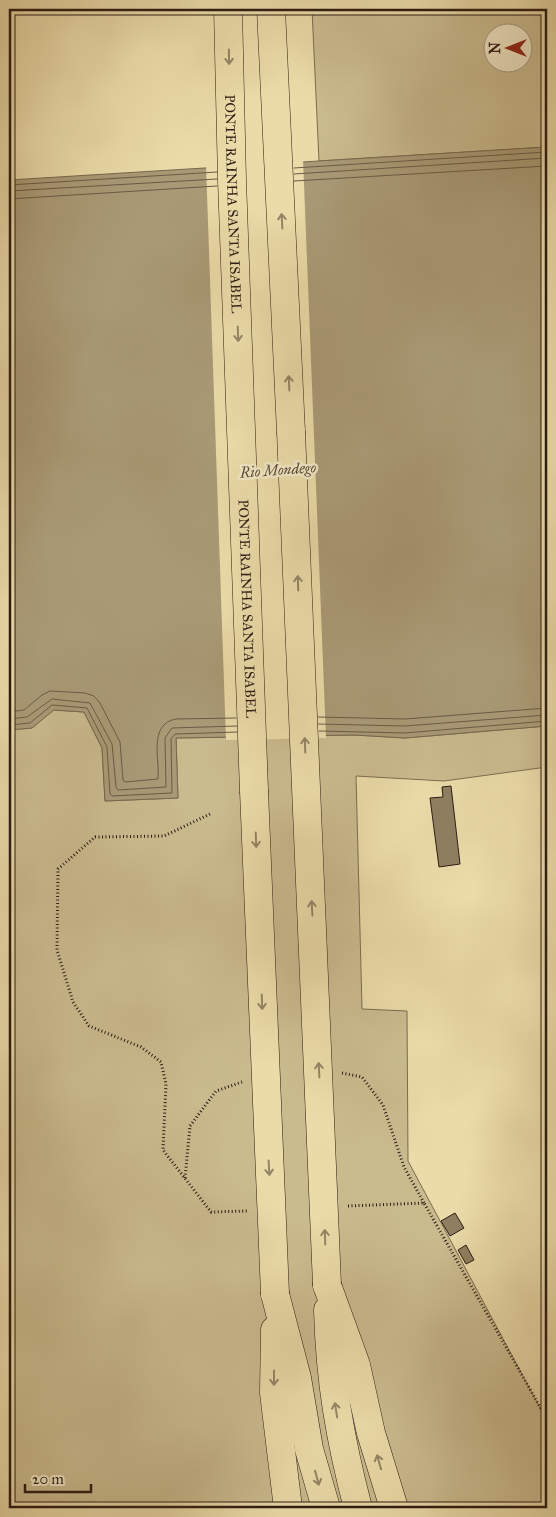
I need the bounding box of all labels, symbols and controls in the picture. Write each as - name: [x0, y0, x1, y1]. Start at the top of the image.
- north arrow: [484, 22, 534, 72]
- text: N: [487, 42, 504, 54]
- one-way arrow: [224, 49, 234, 65]
- street label: PONTE RAINHA SANTA ISABEL: [221, 94, 245, 314]
- one-way arrow: [277, 213, 286, 229]
- one-way arrow: [233, 326, 243, 342]
- one-way arrow: [284, 376, 293, 392]
- water label: Rio Mondego: [238, 458, 317, 482]
- street label: PONTE RAINHA SANTA ISABEL: [234, 499, 259, 719]
- one-way arrow: [293, 575, 302, 591]
- one-way arrow: [300, 738, 309, 754]
- one-way arrow: [251, 831, 261, 847]
- one-way arrow: [307, 900, 316, 916]
- one-way arrow: [257, 994, 267, 1010]
- one-way arrow: [314, 1062, 324, 1078]
- one-way arrow: [264, 1160, 273, 1176]
- one-way arrow: [321, 1229, 330, 1245]
- one-way arrow: [269, 1369, 279, 1385]
- one-way arrow: [331, 1402, 341, 1418]
- one-way arrow: [373, 1454, 383, 1470]
- scale bar: [25, 1462, 91, 1494]
- one-way arrow: [313, 1469, 323, 1485]
- text: 20 m: [32, 1470, 64, 1488]

